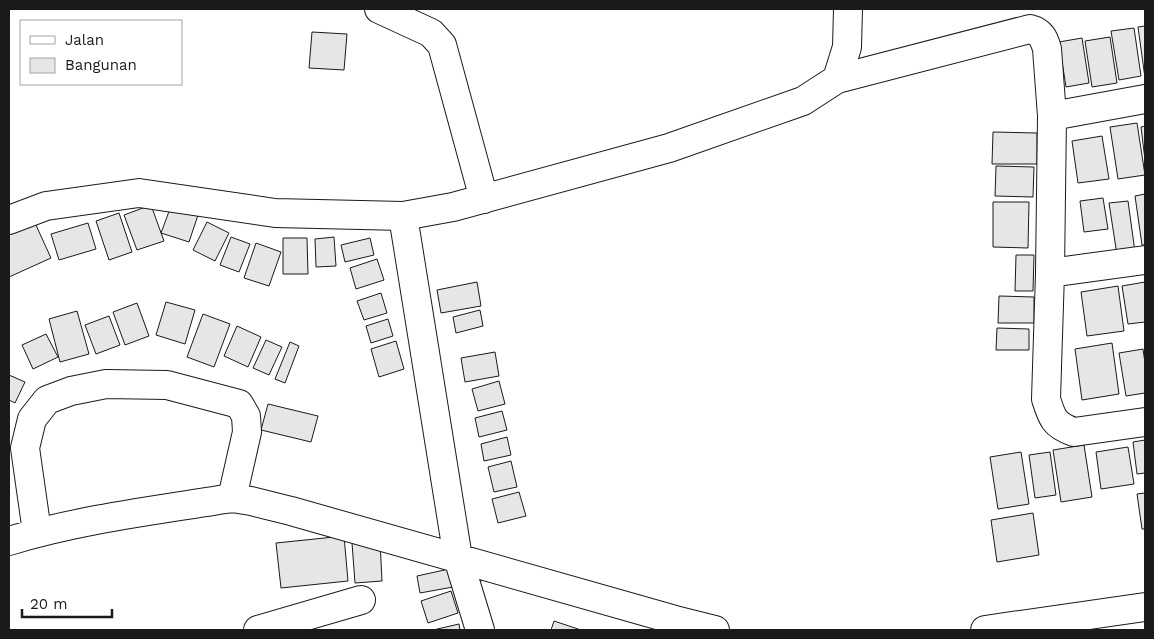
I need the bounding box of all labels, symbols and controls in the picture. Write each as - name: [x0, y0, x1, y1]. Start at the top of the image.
- legend: [20, 20, 182, 85]
- text: Jalan: [65, 31, 104, 49]
- text: Bangunan: [65, 56, 137, 74]
- scale bar: [22, 586, 112, 618]
- text: 20 m: [30, 595, 68, 613]

